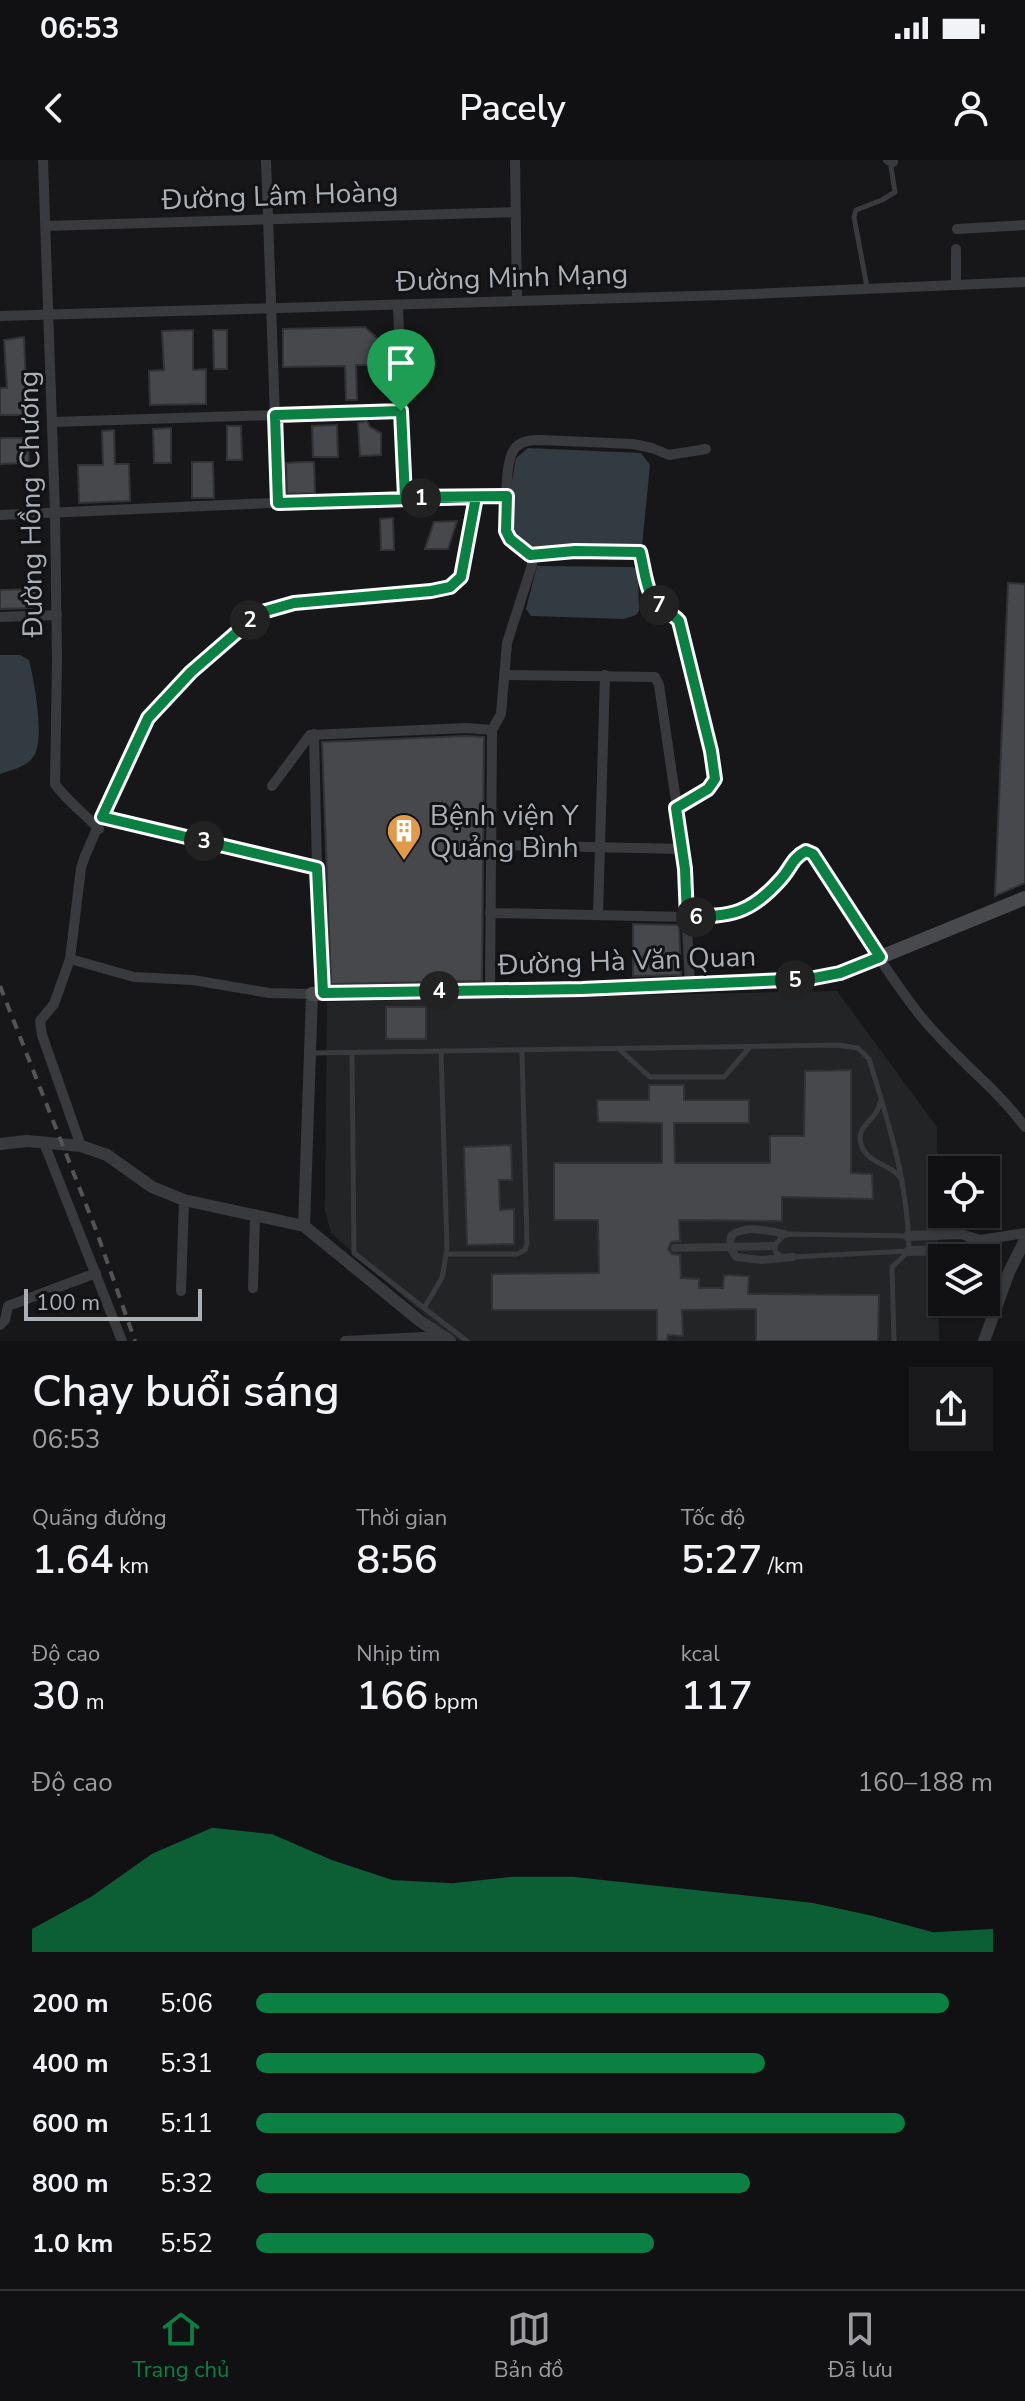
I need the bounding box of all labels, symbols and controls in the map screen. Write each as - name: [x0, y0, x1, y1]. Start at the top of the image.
- text: 06:53: [40, 8, 119, 49]
- text: Pacely: [459, 84, 566, 133]
- icon: back: [32, 86, 76, 130]
- icon: person: [949, 86, 993, 130]
- street label: Đường Lâm Hoàng: [160, 173, 399, 219]
- street label: Đường Minh Mạng: [394, 255, 629, 301]
- pin: [367, 329, 435, 411]
- icon: arrive: [379, 341, 423, 385]
- street label: Đường Hồng Chương: [10, 371, 52, 638]
- pin: 1: [401, 478, 441, 518]
- text: 1: [414, 483, 428, 513]
- pin: 7: [639, 585, 679, 625]
- text: 7: [652, 590, 666, 620]
- pin: 2: [230, 600, 270, 640]
- text: 2: [243, 605, 257, 635]
- place label: Bệnh viện Y Quảng Bình: [430, 797, 580, 867]
- building icon: Bệnh viện Y Quảng Bình: [385, 812, 423, 862]
- pin: 3: [184, 821, 224, 861]
- text: 3: [197, 826, 211, 856]
- pin: 6: [676, 897, 716, 937]
- text: 6: [689, 902, 703, 932]
- street label: Đường Hà Văn Quan: [496, 938, 757, 985]
- pin: 5: [775, 960, 815, 1000]
- text: 5: [788, 965, 802, 995]
- pin: 4: [419, 971, 459, 1011]
- text: 4: [432, 976, 446, 1006]
- map controls: [928, 1156, 1000, 1316]
- button: locate: [928, 1156, 1000, 1228]
- button: layers: [928, 1244, 1000, 1316]
- scale bar: [24, 1285, 202, 1321]
- text: 100 m: [36, 1288, 100, 1318]
- text: Chạy buổi sáng: [32, 1362, 340, 1422]
- button: share: [909, 1367, 993, 1451]
- text: 06:53: [32, 1422, 100, 1457]
- text: Quãng đường: [32, 1503, 167, 1533]
- text: Thời gian: [356, 1503, 447, 1533]
- text: Tốc độ: [681, 1503, 745, 1533]
- text: 1.64: [32, 1533, 113, 1587]
- text: 8:56: [356, 1533, 438, 1587]
- text: 5:27: [681, 1533, 762, 1587]
- text: km: [113, 1551, 149, 1581]
- text: /km: [762, 1551, 804, 1581]
- text: Độ cao: [32, 1639, 100, 1669]
- text: Nhịp tim: [356, 1639, 440, 1669]
- text: kcal: [681, 1639, 720, 1669]
- text: 30: [32, 1669, 80, 1723]
- text: 166: [356, 1669, 428, 1723]
- text: 117: [681, 1669, 753, 1723]
- text: m: [80, 1687, 105, 1717]
- text: bpm: [428, 1687, 478, 1717]
- text: Độ cao: [32, 1765, 113, 1800]
- text: 160–188 m: [857, 1765, 993, 1800]
- text: 200 m: [32, 1986, 109, 2021]
- text: 5:06: [160, 1986, 213, 2021]
- text: 400 m: [32, 2046, 109, 2081]
- text: 5:31: [160, 2046, 213, 2081]
- text: 600 m: [32, 2106, 109, 2141]
- text: 5:11: [160, 2106, 213, 2141]
- text: 800 m: [32, 2166, 109, 2201]
- text: 5:32: [160, 2166, 213, 2201]
- text: 1.0 km: [32, 2226, 113, 2261]
- text: 5:52: [160, 2226, 213, 2261]
- tab: Trang chủ: [132, 2307, 229, 2385]
- tab: Bản đồ: [494, 2307, 563, 2385]
- tab: Đã lưu: [828, 2307, 893, 2385]

